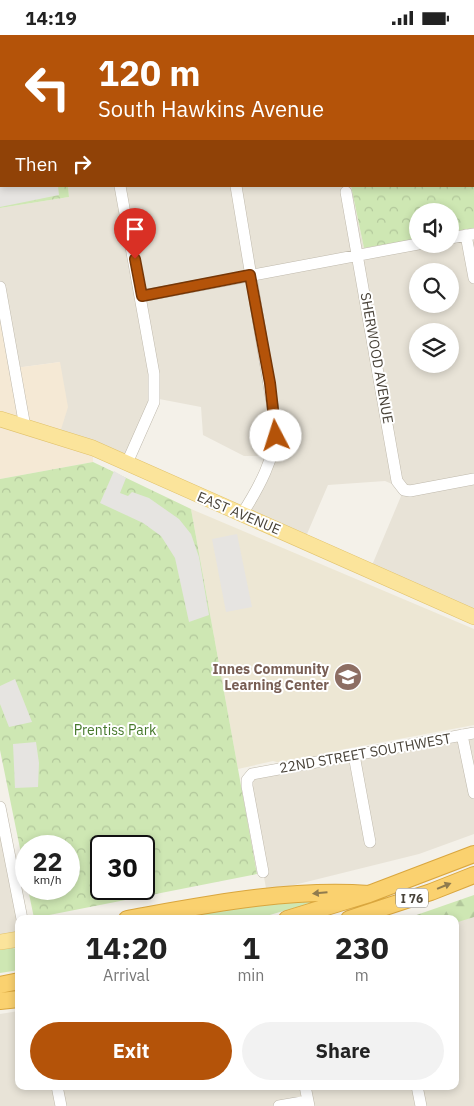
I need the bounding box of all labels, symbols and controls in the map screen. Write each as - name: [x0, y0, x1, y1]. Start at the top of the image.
- text: 14:19: [25, 6, 77, 30]
- text: 120 m: [98, 50, 201, 96]
- icon: left: [15, 55, 80, 120]
- text: South Hawkins Avenue: [98, 94, 324, 123]
- icon: right: [68, 150, 96, 178]
- text: Then: [15, 152, 58, 176]
- map controls: [409, 203, 459, 373]
- button: sound: [409, 203, 459, 253]
- pin: [114, 208, 156, 259]
- icon: arrive: [121, 215, 149, 243]
- button: search: [409, 263, 459, 313]
- street label: SHERWOOD AVENUE: [357, 291, 397, 425]
- button: layers: [409, 323, 459, 373]
- position arrow: [249, 409, 301, 461]
- street label: EAST AVENUE: [194, 487, 284, 539]
- place label: Innes Community Learning Center: [212, 660, 330, 694]
- school or university icon: Innes Community Learning Center: [333, 662, 363, 692]
- park label: Prentiss Park: [74, 721, 157, 739]
- street label: 22ND STREET SOUTHWEST: [278, 729, 452, 777]
- speed limit sign: 30: [90, 835, 155, 900]
- text: 22: [32, 845, 63, 878]
- text: km/h: [33, 872, 62, 887]
- one-way arrow: [437, 882, 452, 890]
- one-way arrow: [312, 889, 328, 897]
- road number: I 76: [396, 889, 428, 907]
- text: 14:20: [85, 928, 167, 967]
- text: 1: [242, 928, 260, 967]
- text: 230: [335, 928, 389, 967]
- text: Arrival: [103, 965, 150, 985]
- text: min: [237, 965, 264, 985]
- text: m: [355, 965, 369, 985]
- button: Exit: [30, 1022, 232, 1080]
- button: Share: [242, 1022, 444, 1080]

